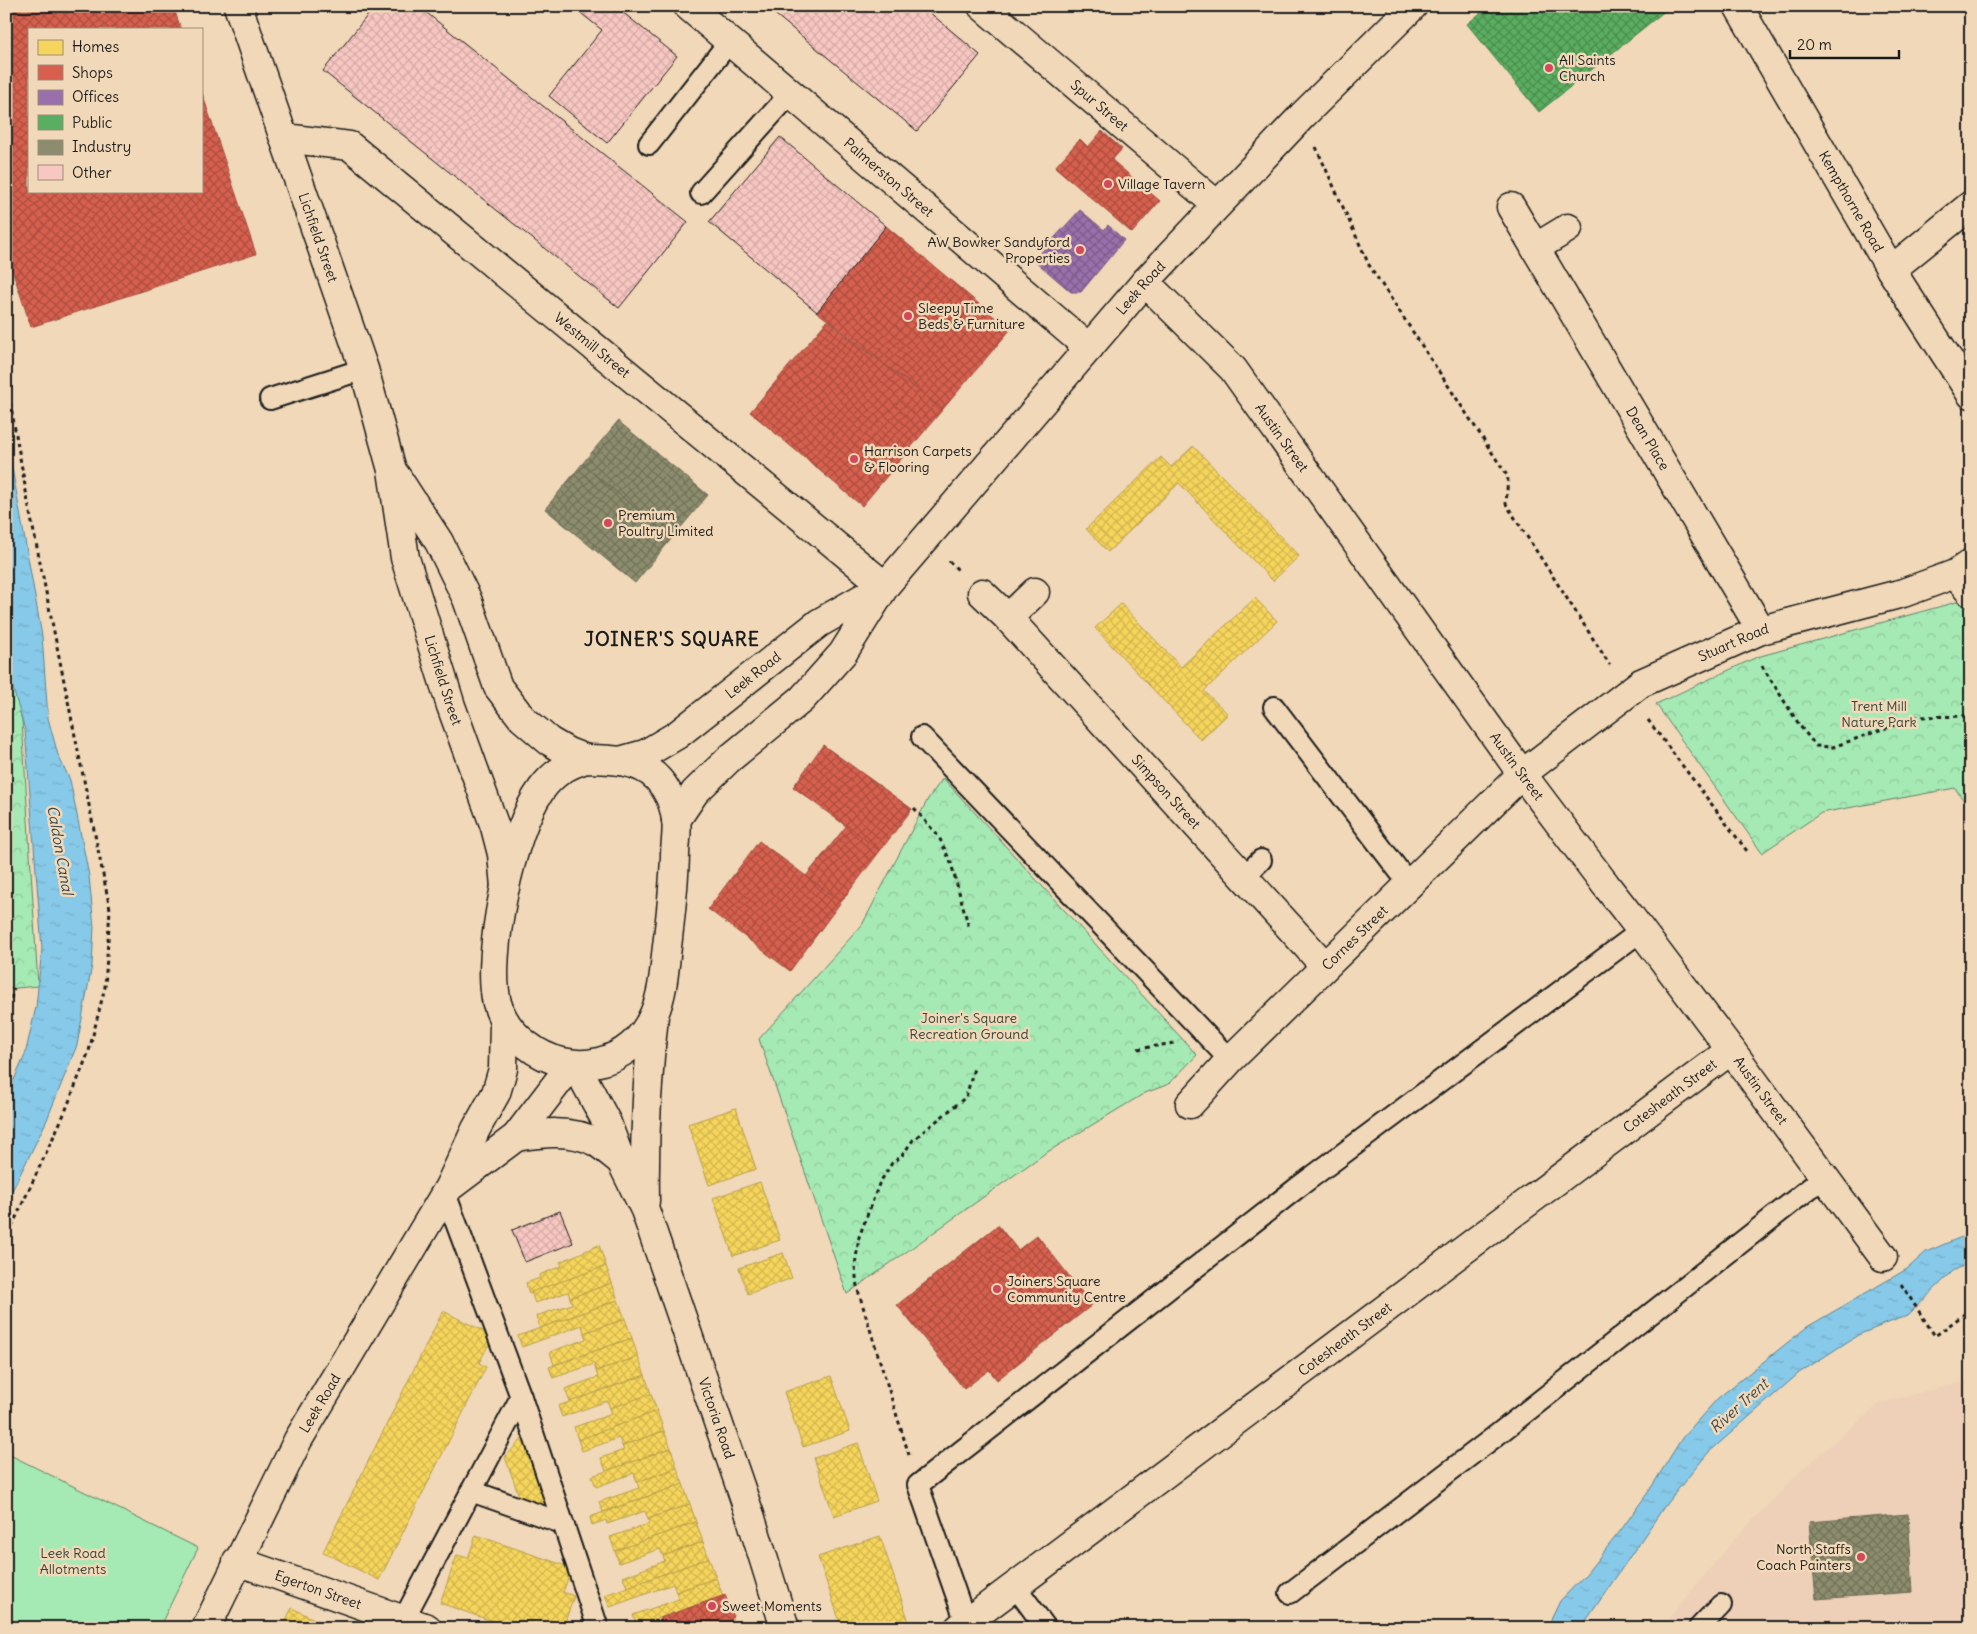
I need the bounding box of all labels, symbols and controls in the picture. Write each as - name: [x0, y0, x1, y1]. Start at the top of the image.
- legend: [28, 28, 202, 192]
- scale bar: [1790, 28, 1898, 60]
- text: 20 m: [1797, 35, 1832, 54]
- text: Homes: [72, 37, 119, 56]
- place label: All Saints Church: [1559, 51, 1616, 85]
- marker: All Saints Church: [1543, 62, 1555, 74]
- text: Shops: [72, 63, 113, 82]
- street label: Spur Street: [1067, 76, 1132, 135]
- text: Offices: [72, 87, 119, 106]
- text: Public: [72, 113, 113, 132]
- street label: Palmerston Street: [840, 134, 938, 221]
- text: Industry: [72, 137, 131, 156]
- street label: Kempthorne Road: [1815, 148, 1888, 255]
- text: Other: [72, 163, 112, 182]
- place label: Village Tavern: [1118, 175, 1205, 193]
- marker: Village Tavern: [1102, 178, 1114, 190]
- street label: Lichfield Street: [295, 190, 342, 285]
- place label: AW Bowker Sandyford Properties: [928, 233, 1070, 267]
- marker: AW Bowker Sandyford Properties: [1074, 244, 1086, 256]
- street label: Leek Road: [1112, 257, 1169, 318]
- place label: Sleepy Time Beds & Furniture: [918, 299, 1025, 333]
- street label: Westmill Street: [550, 309, 634, 382]
- marker: Sleepy Time Beds & Furniture: [902, 310, 914, 322]
- street label: Austin Street: [1251, 400, 1313, 476]
- street label: Dean Place: [1622, 403, 1674, 474]
- place label: Harrison Carpets & Flooring: [864, 442, 972, 476]
- marker: Harrison Carpets & Flooring: [848, 453, 860, 465]
- place label: Premium Poultry Limited: [618, 506, 714, 540]
- marker: Premium Poultry Limited: [602, 517, 614, 529]
- street label: Stuart Road: [1695, 619, 1770, 666]
- district label: JOINER'S SQUARE: [584, 627, 760, 651]
- street label: Lichfield Street: [421, 633, 466, 728]
- street label: Leek Road: [722, 648, 784, 702]
- park label: Trent Mill Nature Park: [1841, 697, 1917, 731]
- street label: Austin Street: [1486, 729, 1548, 804]
- street label: Simpson Street: [1128, 751, 1205, 833]
- water label: Caldon Canal: [43, 804, 78, 899]
- street label: Cornes Street: [1318, 901, 1392, 974]
- park label: Joiner's Square Recreation Ground: [909, 1009, 1029, 1043]
- street label: Austin Street: [1730, 1053, 1792, 1128]
- street label: Cotesheath Street: [1619, 1055, 1720, 1137]
- place label: Joiners Square Community Centre: [1007, 1272, 1126, 1306]
- marker: Joiners Square Community Centre: [991, 1283, 1003, 1295]
- street label: Cotesheath Street: [1294, 1298, 1395, 1380]
- street label: Leek Road: [295, 1371, 344, 1436]
- water label: River Trent: [1706, 1373, 1773, 1437]
- street label: Victoria Road: [694, 1375, 739, 1461]
- place label: North Staffs Coach Painters: [1756, 1540, 1851, 1574]
- park label: Leek Road Allotments: [40, 1544, 106, 1578]
- marker: North Staffs Coach Painters: [1855, 1551, 1867, 1563]
- street label: Egerton Street: [272, 1566, 364, 1613]
- place label: Sweet Moments: [722, 1597, 822, 1615]
- marker: Sweet Moments: [706, 1600, 718, 1612]

